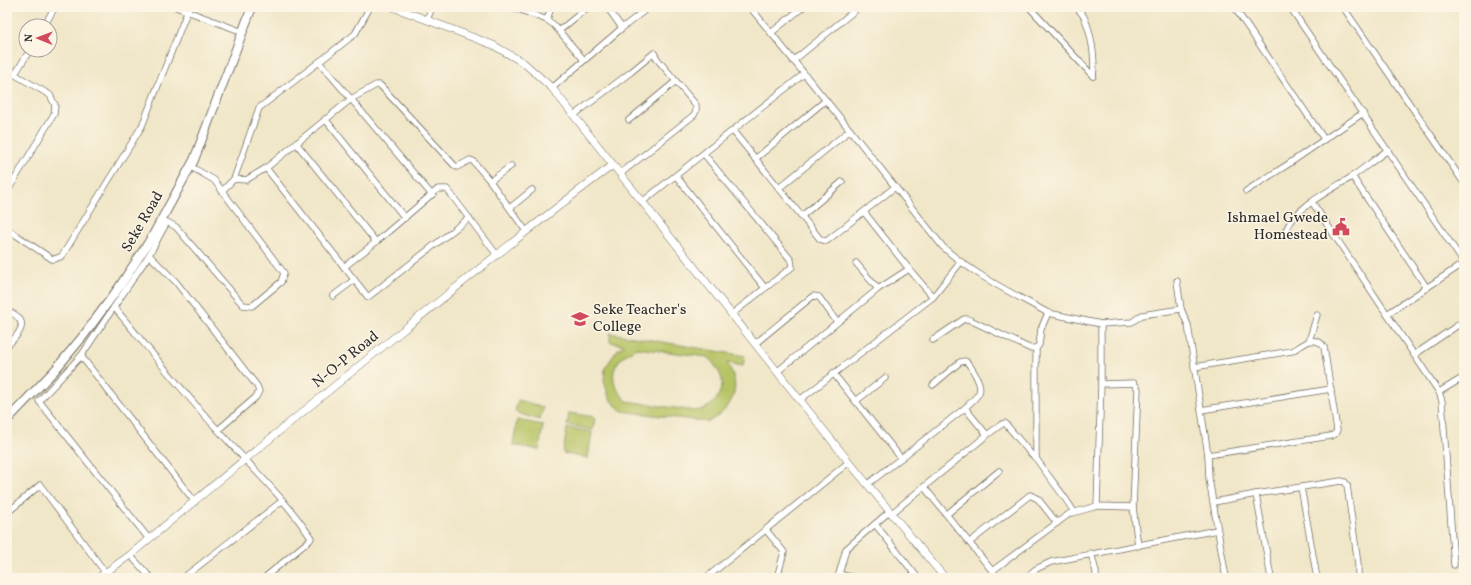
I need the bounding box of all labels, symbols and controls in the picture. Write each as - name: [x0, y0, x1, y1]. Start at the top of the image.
- north arrow: [18, 18, 58, 58]
- text: N: [22, 34, 37, 42]
- street label: Seke Road: [117, 188, 169, 256]
- place label: Ishmael Gwede Homestead: [1227, 208, 1328, 246]
- public building icon: Ishmael Gwede Homestead: [1331, 217, 1351, 237]
- place label: Seke Teacher's College: [593, 300, 686, 338]
- school or university icon: Seke Teacher's College: [570, 309, 590, 329]
- street label: N-O-P Road: [308, 327, 384, 393]

